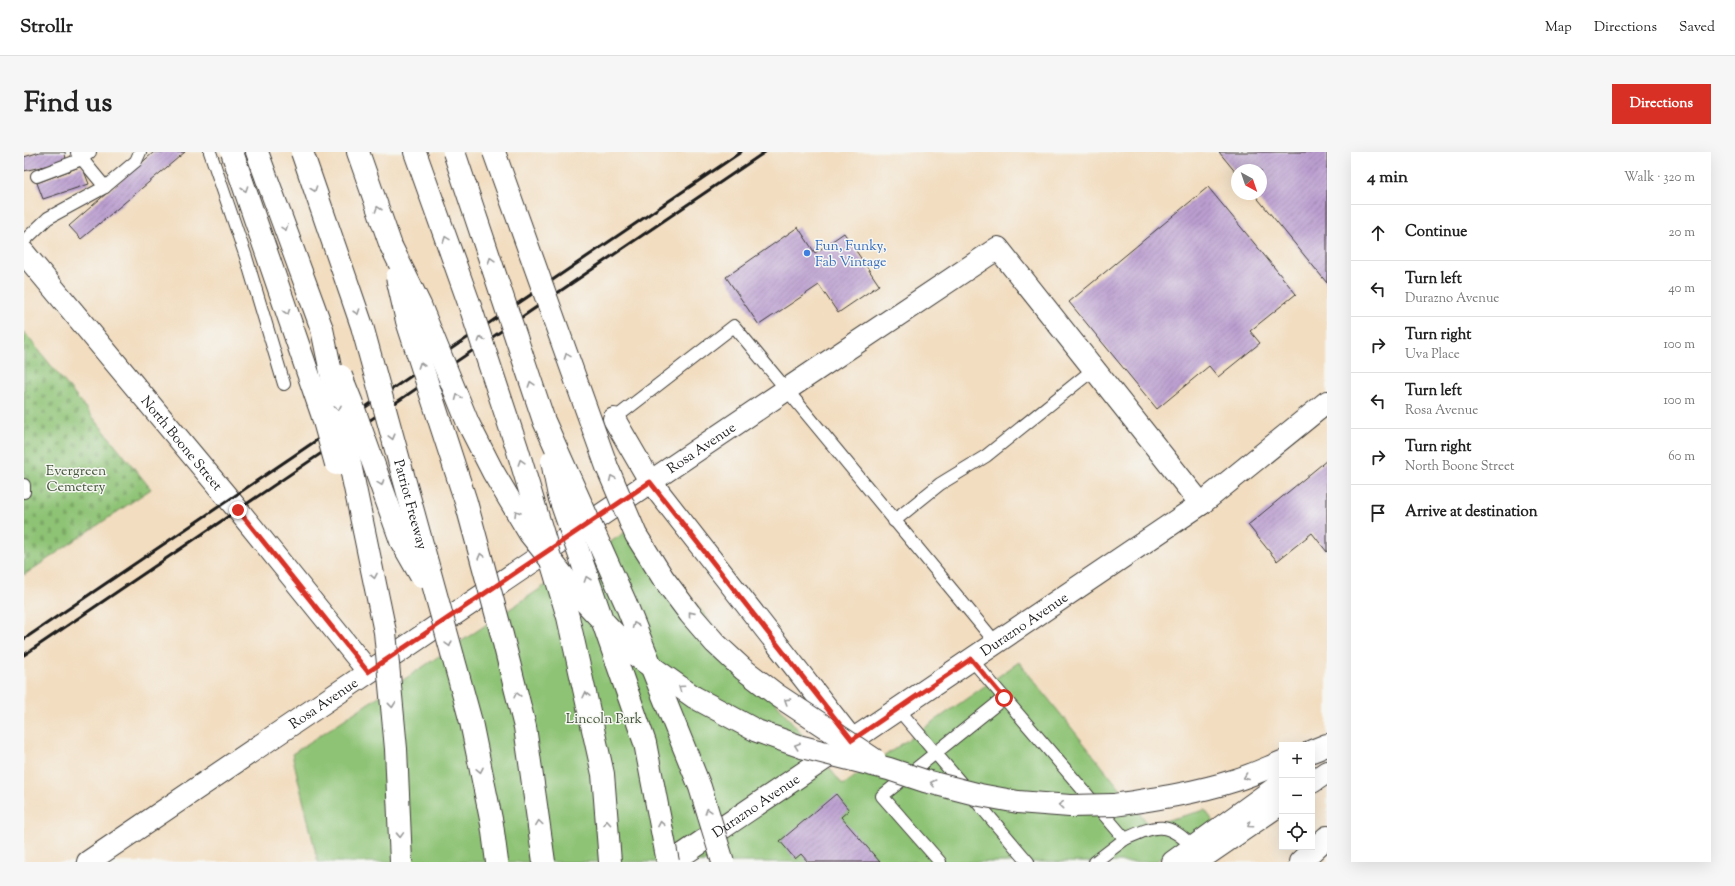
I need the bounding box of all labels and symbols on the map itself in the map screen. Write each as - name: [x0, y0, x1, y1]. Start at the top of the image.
- north arrow: [1231, 164, 1267, 200]
- one-way arrow: [240, 185, 249, 192]
- one-way arrow: [310, 185, 318, 192]
- one-way arrow: [374, 206, 382, 213]
- one-way arrow: [280, 225, 288, 232]
- one-way arrow: [443, 236, 451, 243]
- place label: Fun, Funky, Fab Vintage: [815, 237, 886, 273]
- marker: Fun, Funky, Fab Vintage: [802, 248, 812, 258]
- one-way arrow: [487, 257, 495, 264]
- one-way arrow: [282, 308, 291, 315]
- one-way arrow: [352, 308, 360, 315]
- one-way arrow: [477, 335, 486, 342]
- one-way arrow: [564, 353, 572, 360]
- one-way arrow: [417, 362, 426, 369]
- one-way arrow: [528, 380, 536, 387]
- street label: North Boone Street: [135, 392, 226, 496]
- one-way arrow: [455, 394, 463, 402]
- one-way arrow: [333, 405, 342, 412]
- street label: Rosa Avenue: [664, 419, 740, 480]
- one-way arrow: [387, 433, 396, 440]
- street label: Patriot Freeway: [387, 457, 431, 552]
- one-way arrow: [517, 459, 526, 466]
- park label: Evergreen Cemetery: [46, 462, 106, 498]
- one-way arrow: [609, 475, 617, 483]
- one-way arrow: [376, 479, 384, 486]
- route end: [229, 501, 247, 519]
- one-way arrow: [515, 510, 522, 517]
- one-way arrow: [477, 553, 486, 560]
- one-way arrow: [370, 573, 378, 580]
- one-way arrow: [583, 576, 592, 583]
- street label: Durazno Avenue: [977, 589, 1073, 662]
- one-way arrow: [689, 612, 696, 619]
- one-way arrow: [632, 622, 640, 630]
- one-way arrow: [444, 641, 452, 647]
- street label: Rosa Avenue: [286, 674, 363, 735]
- one-way arrow: [679, 686, 686, 693]
- route start: [995, 689, 1013, 707]
- one-way arrow: [513, 692, 522, 699]
- one-way arrow: [582, 692, 590, 698]
- one-way arrow: [784, 699, 791, 706]
- one-way arrow: [388, 702, 397, 708]
- park label: Lincoln Park: [566, 710, 643, 730]
- one-way arrow: [794, 742, 801, 750]
- one-way arrow: [476, 767, 484, 773]
- street label: Durazno Avenue: [709, 770, 805, 844]
- one-way arrow: [1242, 772, 1249, 780]
- one-way arrow: [930, 780, 936, 788]
- one-way arrow: [1058, 801, 1064, 810]
- one-way arrow: [704, 808, 713, 815]
- one-way arrow: [535, 820, 544, 826]
- one-way arrow: [603, 820, 612, 826]
- one-way arrow: [1247, 820, 1254, 828]
- one-way arrow: [657, 821, 665, 827]
- one-way arrow: [396, 832, 404, 838]

